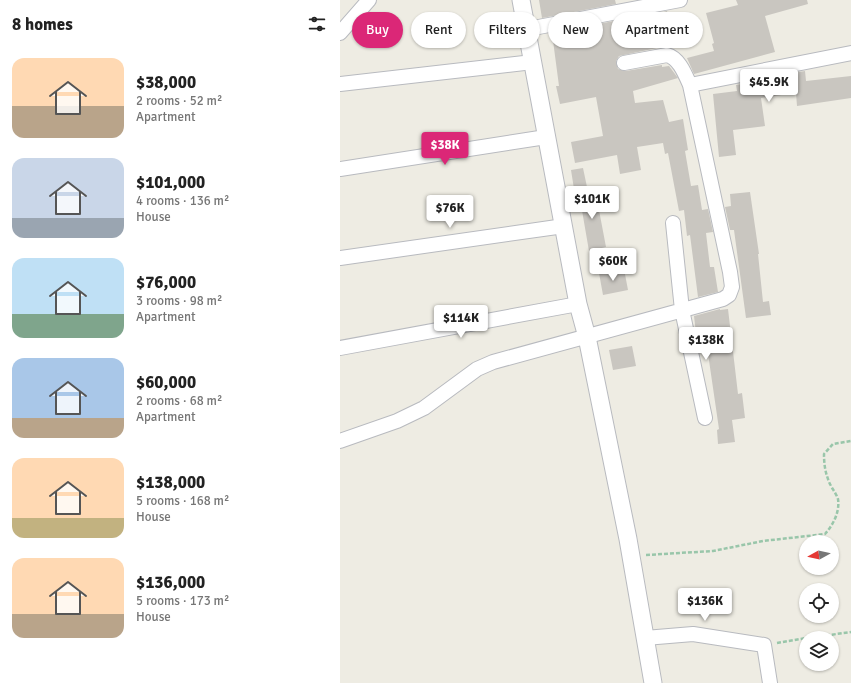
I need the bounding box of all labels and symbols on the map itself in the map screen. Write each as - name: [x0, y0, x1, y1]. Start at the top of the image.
- pin: $45.9K: [736, 69, 802, 103]
- pin: $38K: [421, 132, 469, 166]
- pin: $101K: [564, 186, 620, 220]
- pin: $76K: [426, 195, 474, 229]
- pin: $60K: [589, 248, 637, 282]
- pin: $114K: [433, 305, 489, 339]
- pin: $138K: [678, 327, 734, 361]
- north arrow: [799, 535, 839, 575]
- pin: $136K: [677, 588, 733, 622]

